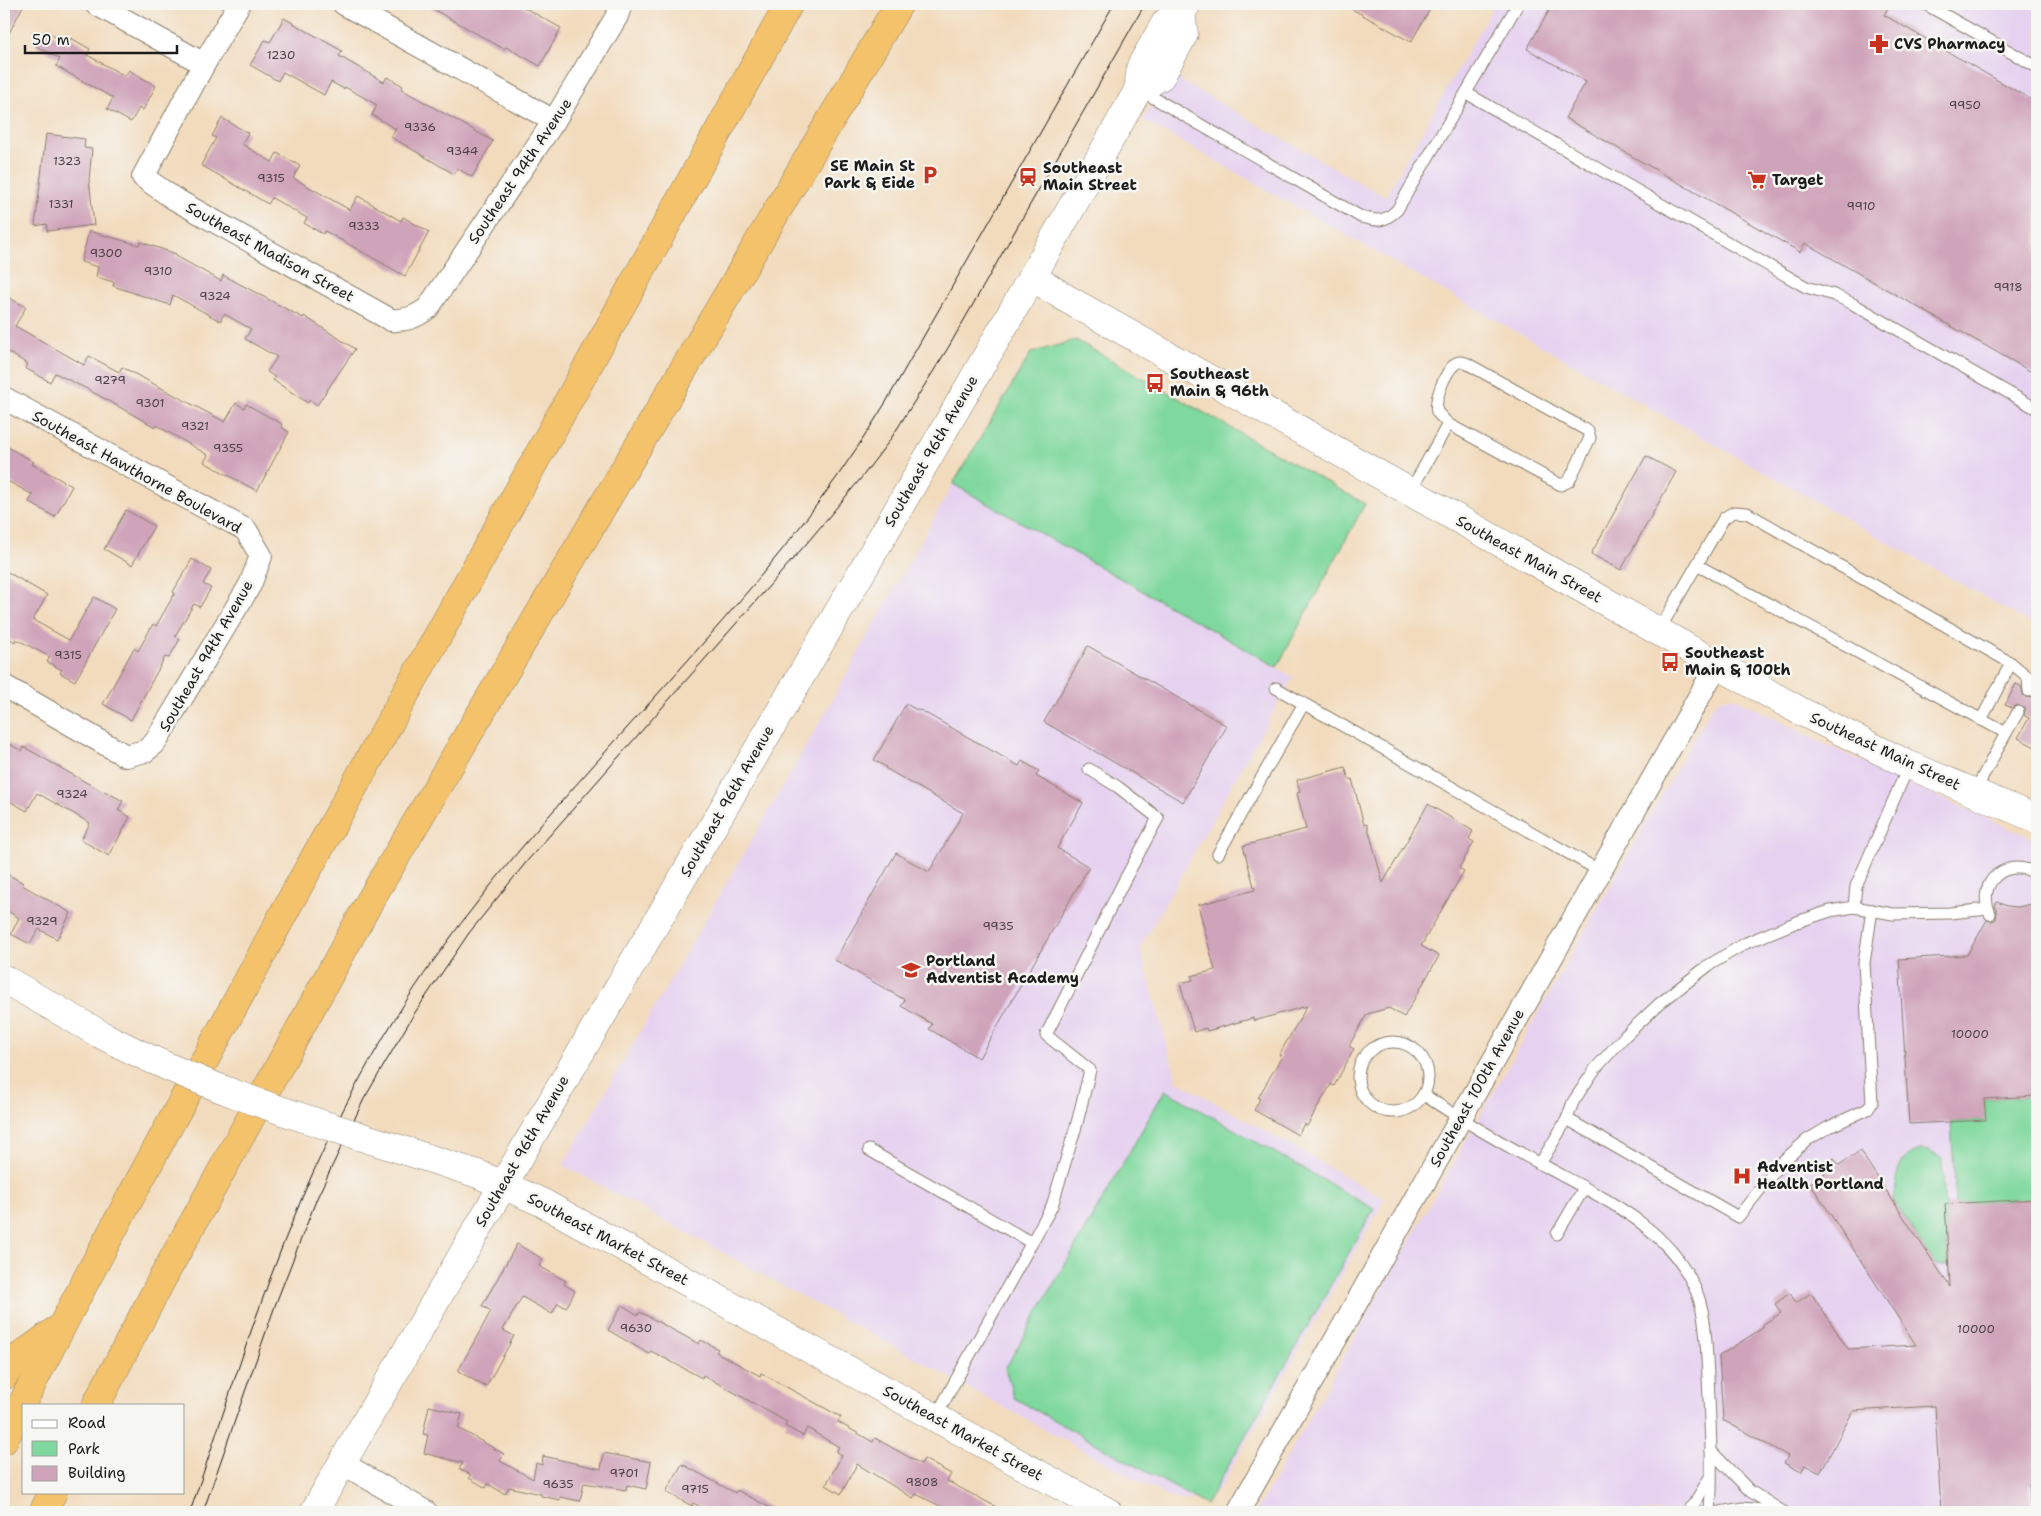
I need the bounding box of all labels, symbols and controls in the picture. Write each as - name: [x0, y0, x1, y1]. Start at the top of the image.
- scale bar: [25, 22, 178, 54]
- text: 50 m: [32, 30, 70, 50]
- pharmacy icon: CVS Pharmacy: [1868, 33, 1890, 55]
- place label: CVS Pharmacy: [1894, 34, 2005, 54]
- house number: 1230: [267, 47, 295, 63]
- street label: Southeast 94th Avenue: [464, 94, 576, 248]
- house number: 9950: [1949, 97, 1981, 113]
- house number: 9336: [404, 119, 436, 135]
- house number: 9344: [446, 143, 478, 159]
- house number: 1323: [53, 153, 81, 169]
- place label: SE Main St Park & Eide: [824, 156, 915, 193]
- place label: Southeast Main Street: [1043, 158, 1137, 195]
- parking icon: SE Main St Park & Eide: [919, 164, 941, 186]
- station icon: Southeast Main Street: [1017, 166, 1039, 188]
- supermarket icon: Target: [1746, 169, 1768, 191]
- house number: 9315: [257, 170, 285, 186]
- place label: Target: [1772, 170, 1823, 190]
- house number: 1331: [49, 196, 73, 212]
- street label: Southeast Madison Street: [182, 197, 358, 307]
- house number: 9910: [1846, 198, 1876, 214]
- house number: 9333: [348, 218, 380, 234]
- house number: 9300: [90, 245, 122, 261]
- house number: 9310: [144, 263, 172, 279]
- house number: 9918: [1993, 279, 2023, 295]
- house number: 9324: [199, 288, 231, 304]
- place label: Southeast Main & 96th: [1170, 364, 1269, 401]
- house number: 9279: [94, 372, 126, 388]
- street label: Southeast 96th Avenue: [879, 372, 983, 530]
- bus stop icon: Southeast Main & 96th: [1144, 372, 1166, 394]
- house number: 9301: [135, 395, 165, 411]
- street label: Southeast Hawthorne Boulevard: [29, 406, 246, 538]
- house number: 9321: [181, 418, 209, 434]
- house number: 9355: [213, 440, 243, 456]
- street label: Southeast Main Street: [1452, 511, 1606, 607]
- street label: Southeast 94th Avenue: [154, 577, 258, 735]
- place label: Southeast Main & 100th: [1685, 643, 1790, 680]
- house number: 9315: [54, 647, 82, 663]
- bus stop icon: Southeast Main & 100th: [1659, 651, 1681, 673]
- street label: Southeast Main Street: [1807, 707, 1963, 795]
- street label: Southeast 96th Avenue: [675, 722, 779, 880]
- house number: 9324: [56, 786, 88, 802]
- house number: 9329: [26, 913, 58, 929]
- house number: 9935: [982, 918, 1014, 934]
- place label: Portland Adventist Academy: [926, 951, 1079, 988]
- school or university icon: Portland Adventist Academy: [900, 959, 922, 981]
- street label: Southeast 100th Avenue: [1425, 1005, 1529, 1171]
- house number: 10000: [1951, 1026, 1989, 1042]
- street label: Southeast 96th Avenue: [470, 1072, 574, 1230]
- place label: Adventist Health Portland: [1757, 1157, 1884, 1194]
- hospital icon: Adventist Health Portland: [1731, 1165, 1753, 1187]
- street label: Southeast Market Street: [524, 1188, 692, 1290]
- house number: 9630: [620, 1320, 652, 1336]
- house number: 10000: [1957, 1321, 1995, 1337]
- street label: Southeast Market Street: [879, 1381, 1047, 1485]
- legend: [22, 1404, 185, 1494]
- text: Road: [68, 1413, 106, 1433]
- text: Park: [68, 1439, 100, 1459]
- text: Building: [68, 1463, 125, 1483]
- house number: 9701: [610, 1465, 638, 1481]
- house number: 9808: [905, 1474, 939, 1490]
- house number: 9635: [542, 1476, 574, 1492]
- house number: 9715: [681, 1481, 709, 1497]

